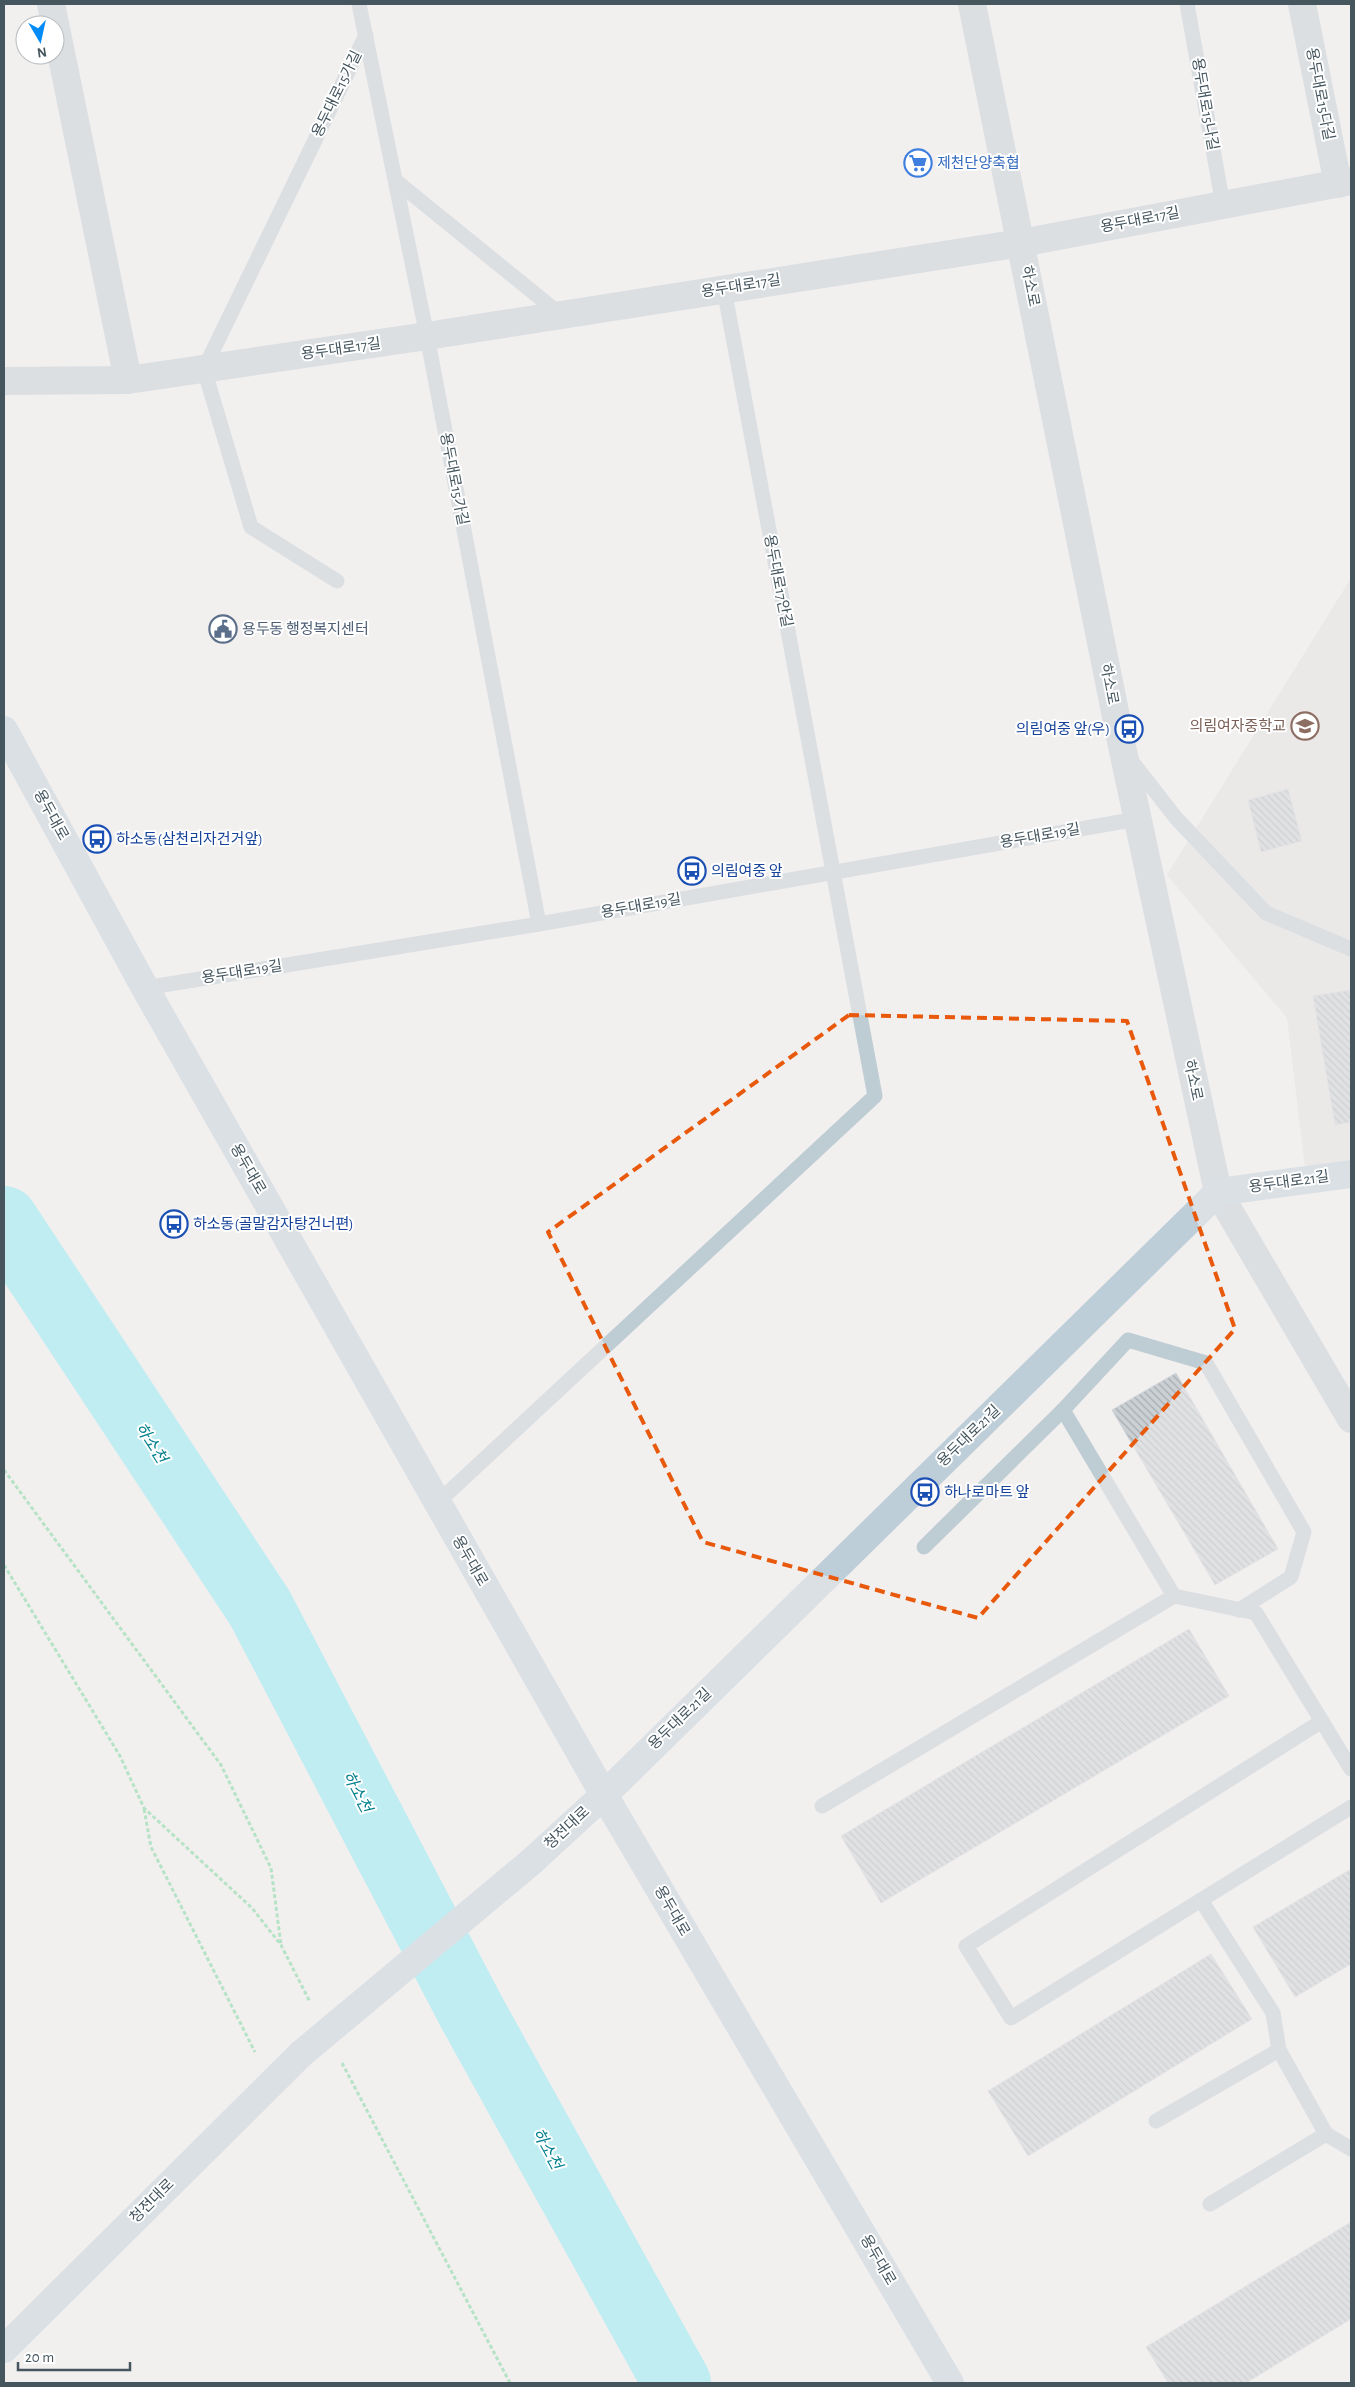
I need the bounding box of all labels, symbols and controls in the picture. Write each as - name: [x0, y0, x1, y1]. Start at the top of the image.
- north arrow: [15, 15, 65, 65]
- text: N: [36, 44, 48, 60]
- street label: 용두대로15다길: [1304, 46, 1337, 142]
- street label: 용두대로15가길: [309, 48, 364, 140]
- street label: 용두대로15나길: [1189, 56, 1222, 152]
- supermarket icon: 제천단양축협: [903, 148, 933, 178]
- place label: 제천단양축협: [937, 154, 1020, 171]
- street label: 용두대로17길: [1099, 204, 1181, 235]
- street label: 하소로: [1019, 264, 1042, 308]
- street label: 용두대로17길: [700, 271, 782, 300]
- street label: 용두대로17길: [300, 335, 382, 362]
- street label: 용두대로15가길: [438, 431, 471, 527]
- street label: 용두대로17안길: [762, 533, 795, 629]
- public building icon: 용두동 행정복지센터: [208, 614, 238, 644]
- place label: 용두동 행정복지센터: [242, 621, 369, 637]
- street label: 하소로: [1098, 662, 1121, 706]
- school or university icon: 의림여자중학교: [1290, 711, 1320, 741]
- bus stop icon: 의림여중 앞(우): [1114, 714, 1144, 744]
- place label: 의림여자중학교: [1189, 717, 1286, 734]
- place label: 의림여중 앞(우): [1016, 721, 1110, 737]
- street label: 용두대로: [31, 787, 72, 843]
- street label: 용두대로19길: [999, 821, 1081, 850]
- bus stop icon: 하소동(삼천리자건거앞): [82, 824, 112, 854]
- place label: 하소동(삼천리자건거앞): [116, 830, 263, 847]
- bus stop icon: 의림여중 앞: [677, 856, 707, 886]
- place label: 의림여중 앞: [711, 863, 783, 879]
- street label: 용두대로19길: [600, 891, 682, 920]
- street label: 용두대로19길: [201, 957, 283, 986]
- street label: 하소로: [1181, 1058, 1206, 1102]
- street label: 용두대로: [228, 1141, 269, 1197]
- street label: 용두대로21길: [1248, 1168, 1330, 1195]
- bus stop icon: 하소동(골말감자탕건너편): [159, 1209, 189, 1239]
- place label: 하소동(골말감자탕건너편): [193, 1216, 354, 1232]
- street label: 용두대로21길: [934, 1402, 1003, 1470]
- water label: 하소천: [132, 1420, 172, 1468]
- bus stop icon: 하나로마트 앞: [910, 1477, 940, 1507]
- place label: 하나로마트 앞: [944, 1484, 1029, 1500]
- street label: 용두대로: [450, 1533, 491, 1589]
- street label: 용두대로21길: [645, 1685, 714, 1753]
- water label: 하소천: [340, 1768, 376, 1817]
- street label: 청전대로: [541, 1803, 592, 1852]
- street label: 용두대로: [652, 1883, 693, 1939]
- water label: 하소천: [529, 2125, 567, 2174]
- street label: 청전대로: [126, 2175, 177, 2226]
- street label: 용두대로: [858, 2232, 899, 2288]
- scale bar: [18, 2340, 130, 2372]
- text: 20 m: [25, 2350, 54, 2365]

